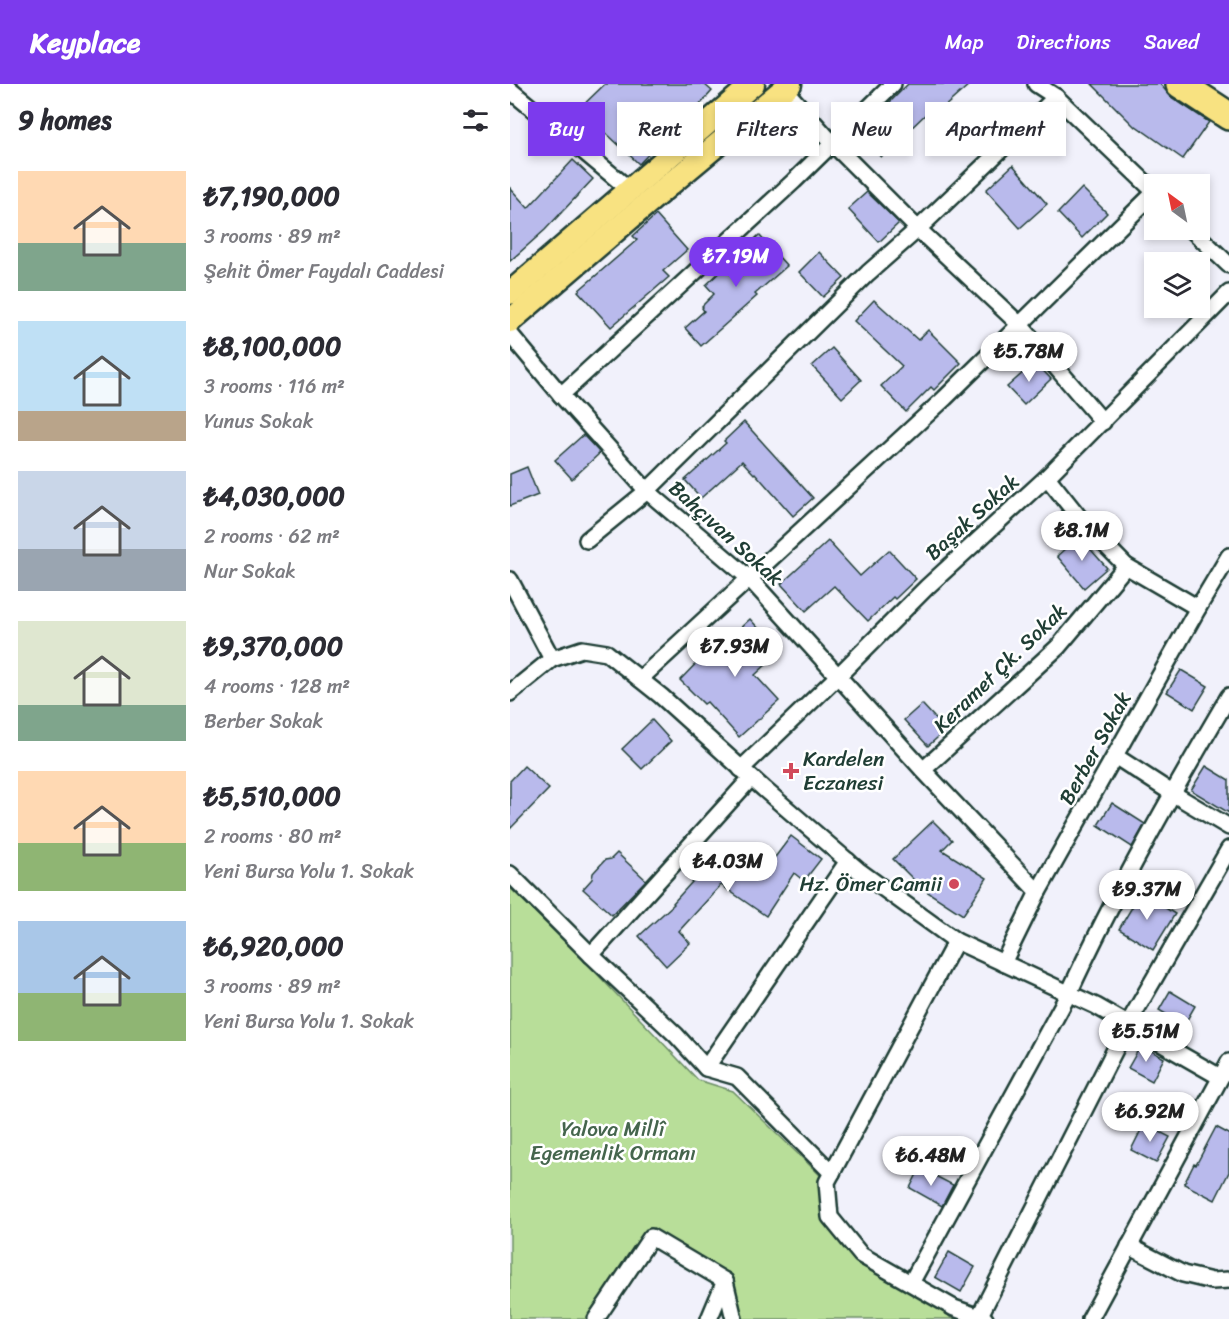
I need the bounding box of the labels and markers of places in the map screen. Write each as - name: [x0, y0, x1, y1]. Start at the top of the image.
- pin: ₺7.19M: [687, 237, 785, 288]
- pin: ₺5.78M: [980, 332, 1078, 383]
- pin: ₺8.1M: [1040, 511, 1124, 562]
- pin: ₺7.93M: [686, 627, 784, 678]
- place label: Kardelen Eczanesi: [803, 740, 885, 802]
- marker: Kardelen Eczanesi: [784, 764, 798, 778]
- pin: ₺4.03M: [679, 842, 777, 893]
- place label: Hz. Ömer Camii: [799, 865, 943, 903]
- pin: ₺9.37M: [1098, 870, 1196, 921]
- marker: Hz. Ömer Camii: [947, 877, 961, 891]
- pin: ₺5.51M: [1097, 1012, 1195, 1063]
- pin: ₺6.92M: [1101, 1092, 1199, 1143]
- pin: ₺6.48M: [882, 1136, 980, 1187]

